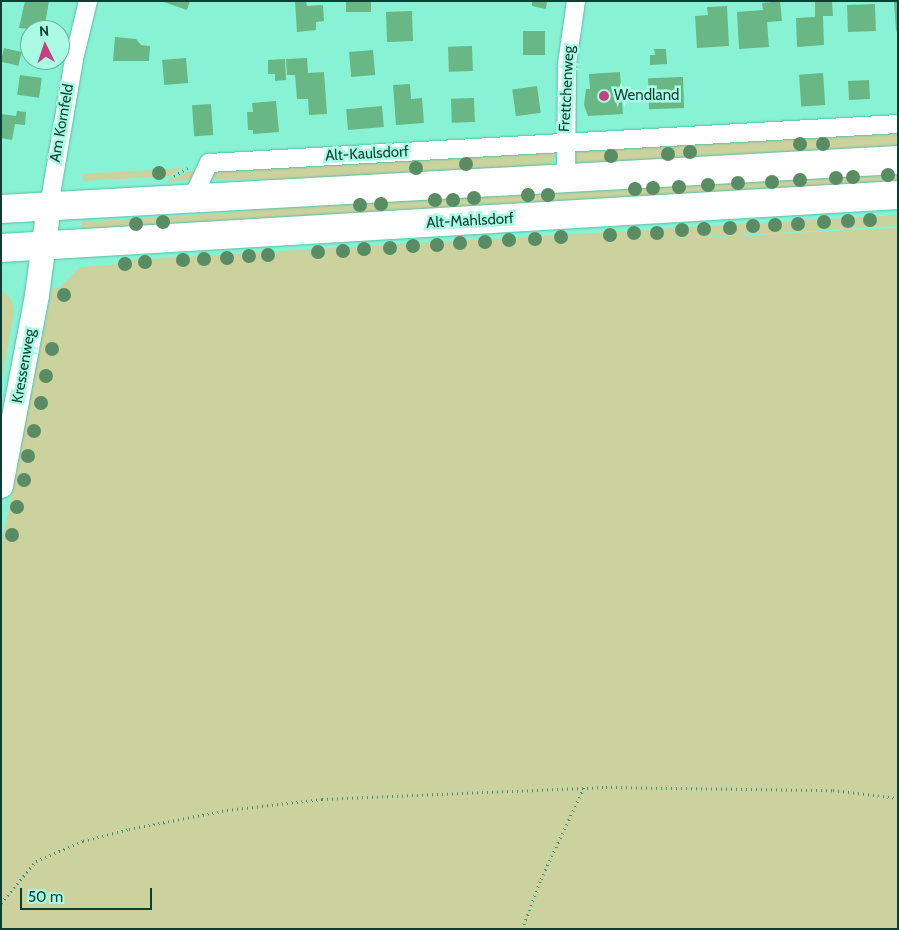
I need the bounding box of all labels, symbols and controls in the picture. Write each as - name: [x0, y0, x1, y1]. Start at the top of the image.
- north arrow: [20, 20, 70, 70]
- text: N: [38, 22, 50, 40]
- street label: Frettchenweg: [556, 45, 578, 133]
- street label: Am Kornfeld: [46, 82, 78, 164]
- place label: Wendland: [614, 87, 679, 105]
- marker: Wendland: [598, 90, 610, 102]
- street label: Alt-Kaulsdorf: [325, 143, 409, 165]
- street label: Alt-Mahlsdorf: [426, 210, 514, 232]
- street label: Kressenweg: [9, 327, 39, 405]
- scale bar: [22, 878, 155, 910]
- text: 50 m: [28, 888, 63, 906]

